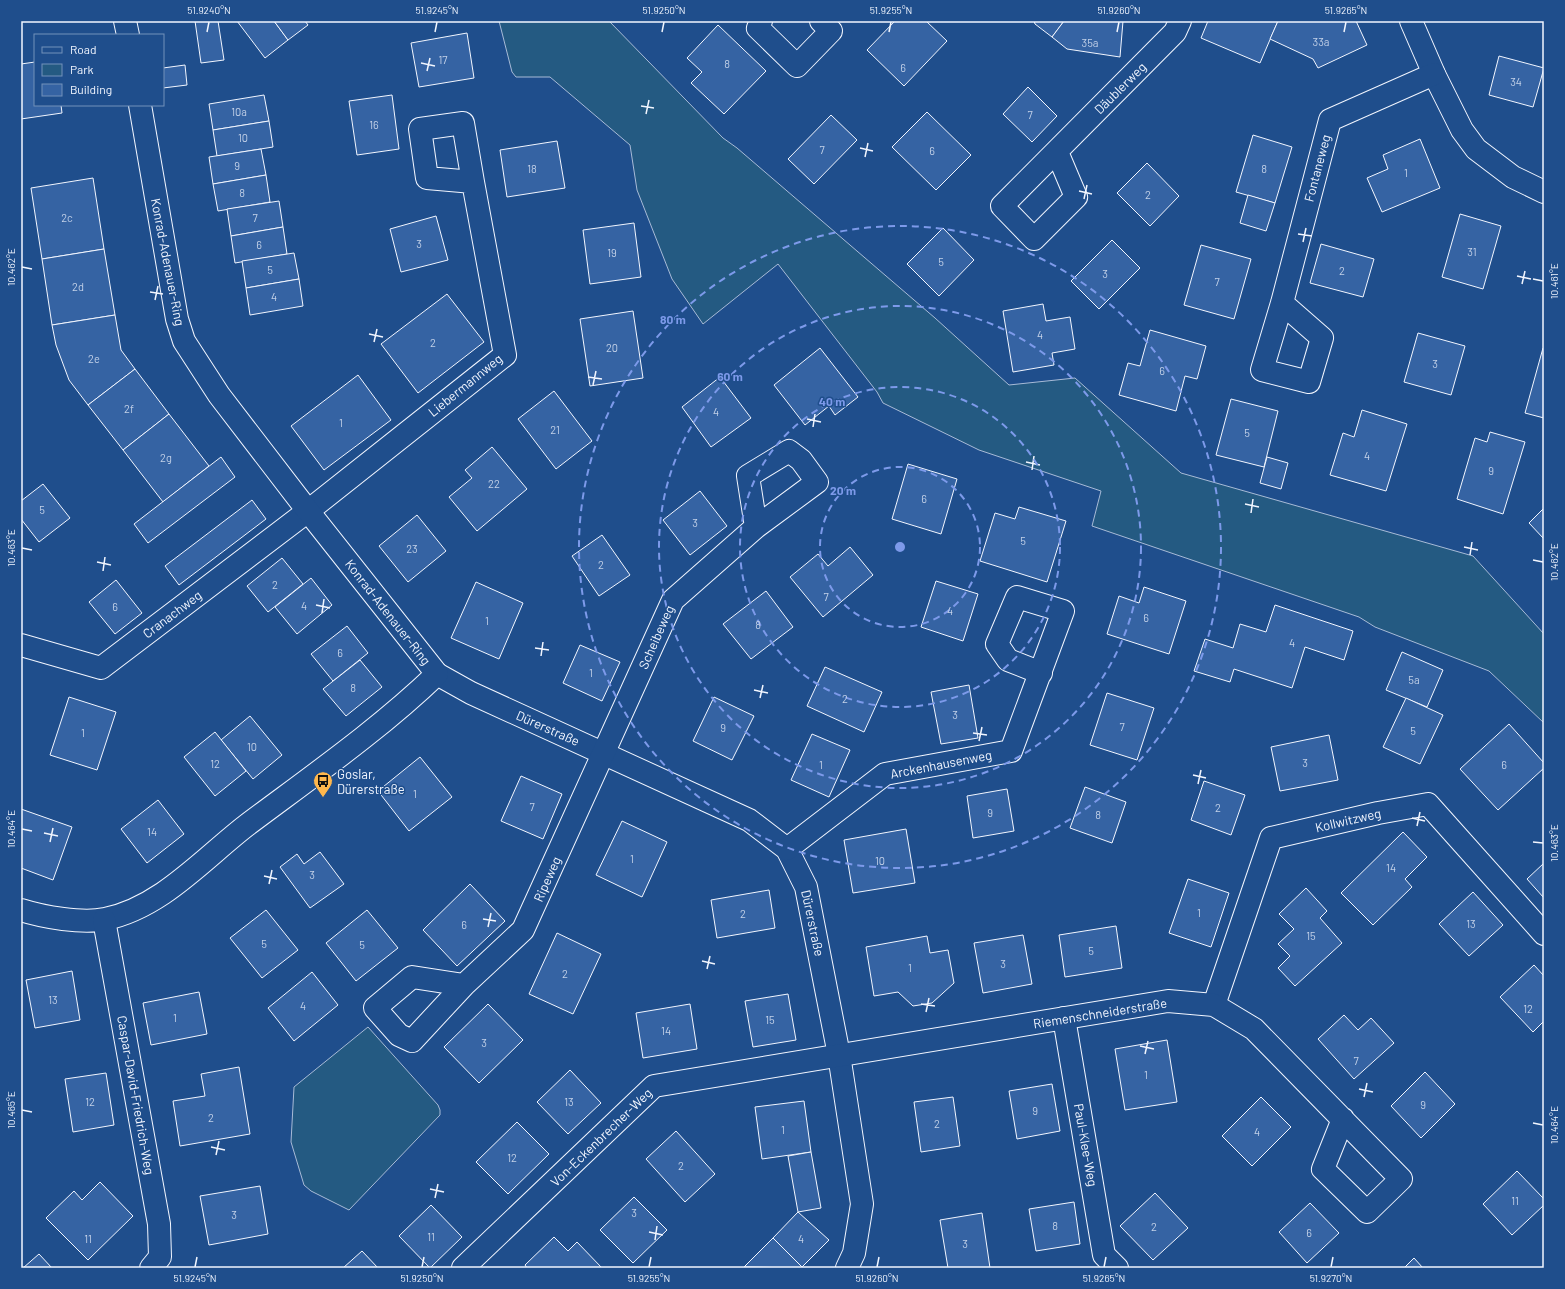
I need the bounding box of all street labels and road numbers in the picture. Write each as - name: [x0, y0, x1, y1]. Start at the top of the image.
- street label: Däublerweg: [1091, 59, 1149, 117]
- street label: Fontaneweg: [1300, 133, 1334, 203]
- street label: Konrad-Adenauer-Ring: [148, 197, 188, 327]
- street label: Liebermannweg: [425, 350, 505, 420]
- street label: Konrad-Adenauer-Ring: [342, 556, 434, 668]
- street label: Cranachweg: [139, 587, 205, 641]
- street label: Scheibeweg: [635, 603, 677, 671]
- street label: Dürerstraße: [514, 707, 582, 749]
- street label: Arckenhausenweg: [889, 746, 993, 782]
- street label: Kollwitzweg: [1314, 805, 1383, 835]
- street label: Ripeweg: [530, 854, 564, 904]
- street label: Dürerstraße: [798, 888, 828, 958]
- street label: Riemenschneiderstraße: [1032, 995, 1168, 1031]
- street label: Caspar-David-Friedrich-Weg: [114, 1014, 158, 1176]
- street label: Von-Eckenbrecher-Weg: [547, 1084, 655, 1190]
- street label: Paul-Klee-Weg: [1071, 1102, 1101, 1188]

